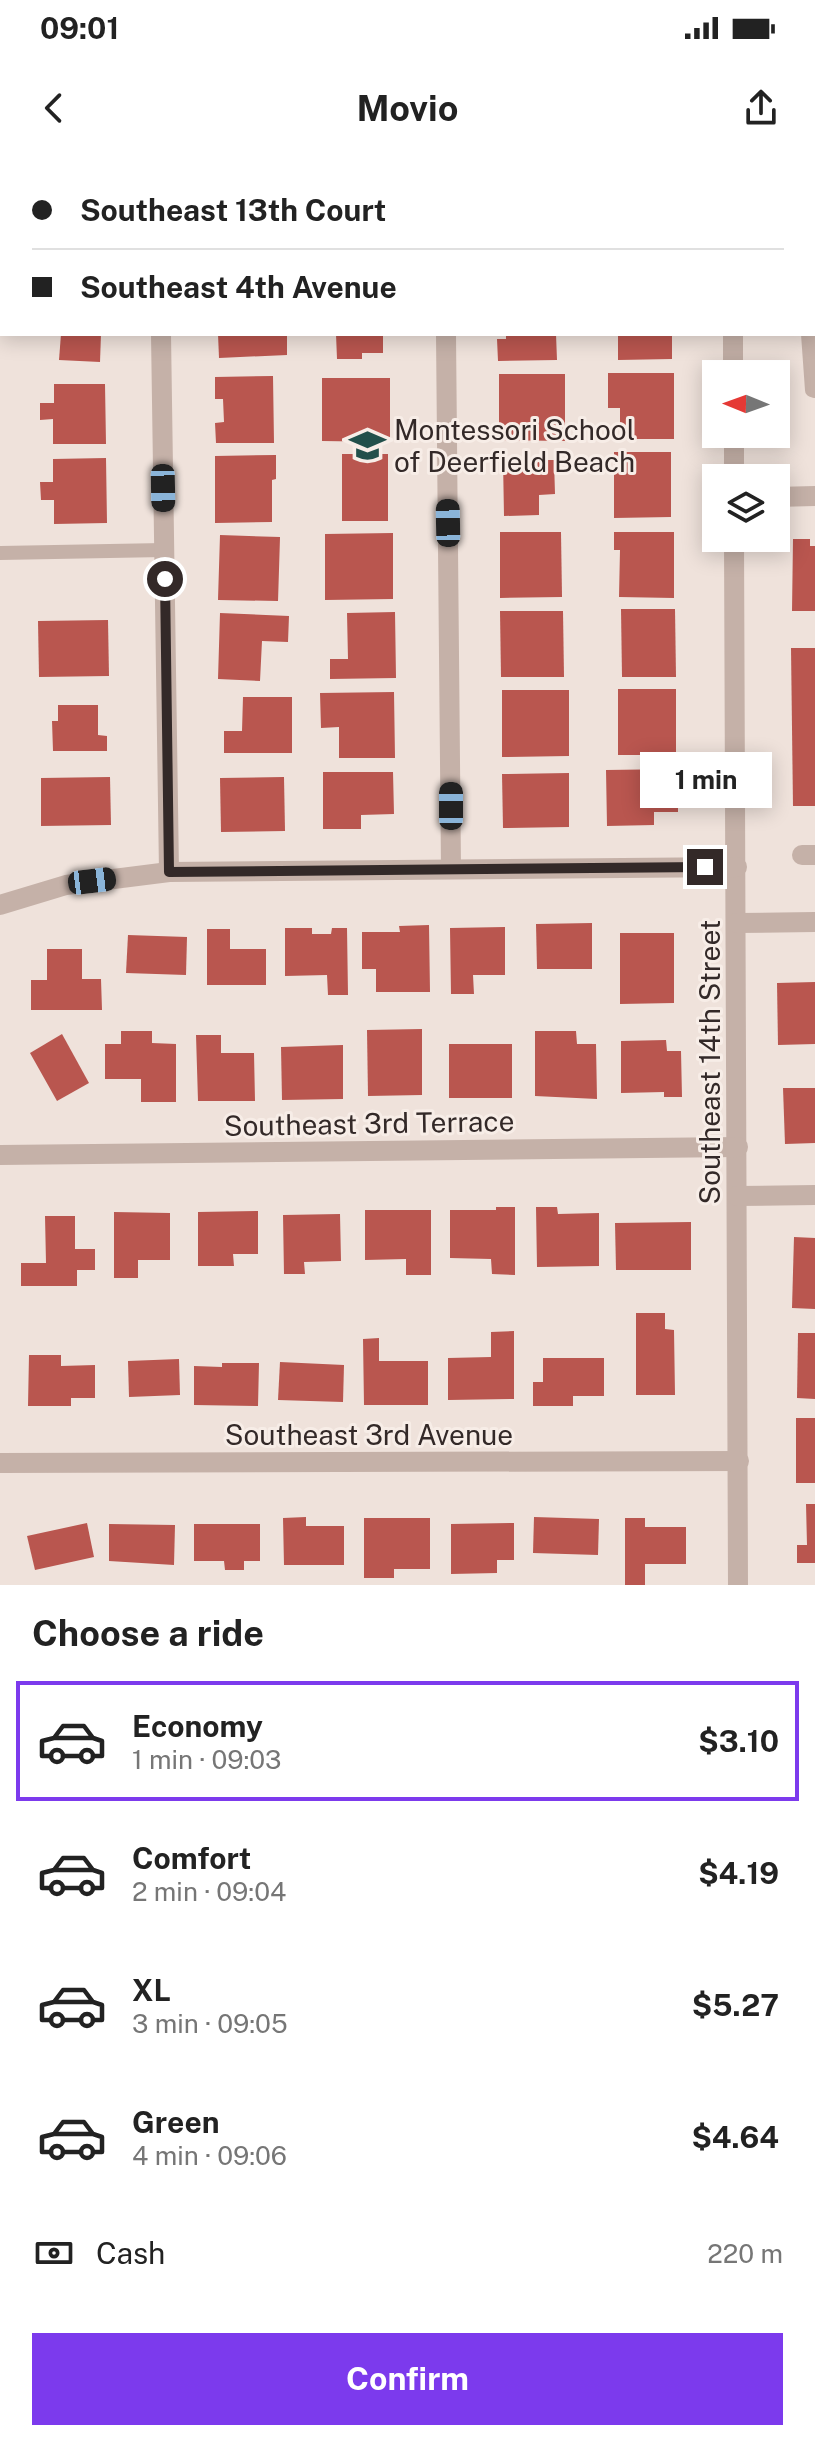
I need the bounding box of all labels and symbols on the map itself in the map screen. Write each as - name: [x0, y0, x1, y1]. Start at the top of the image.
- north arrow: [702, 360, 790, 448]
- place label: Montessori School of Deerfield Beach: [394, 413, 635, 478]
- school or university icon: Montessori School of Deerfield Beach: [349, 426, 387, 464]
- car: [151, 464, 175, 512]
- car: [436, 499, 460, 547]
- route start: [147, 561, 183, 597]
- callout: 1 min: [639, 751, 771, 807]
- car: [439, 782, 463, 830]
- route end: [687, 849, 723, 885]
- car: [67, 866, 117, 896]
- street label: Southeast 14th Street: [693, 919, 726, 1205]
- street label: Southeast 3rd Terrace: [223, 1104, 515, 1142]
- street label: Southeast 3rd Avenue: [225, 1418, 513, 1451]

